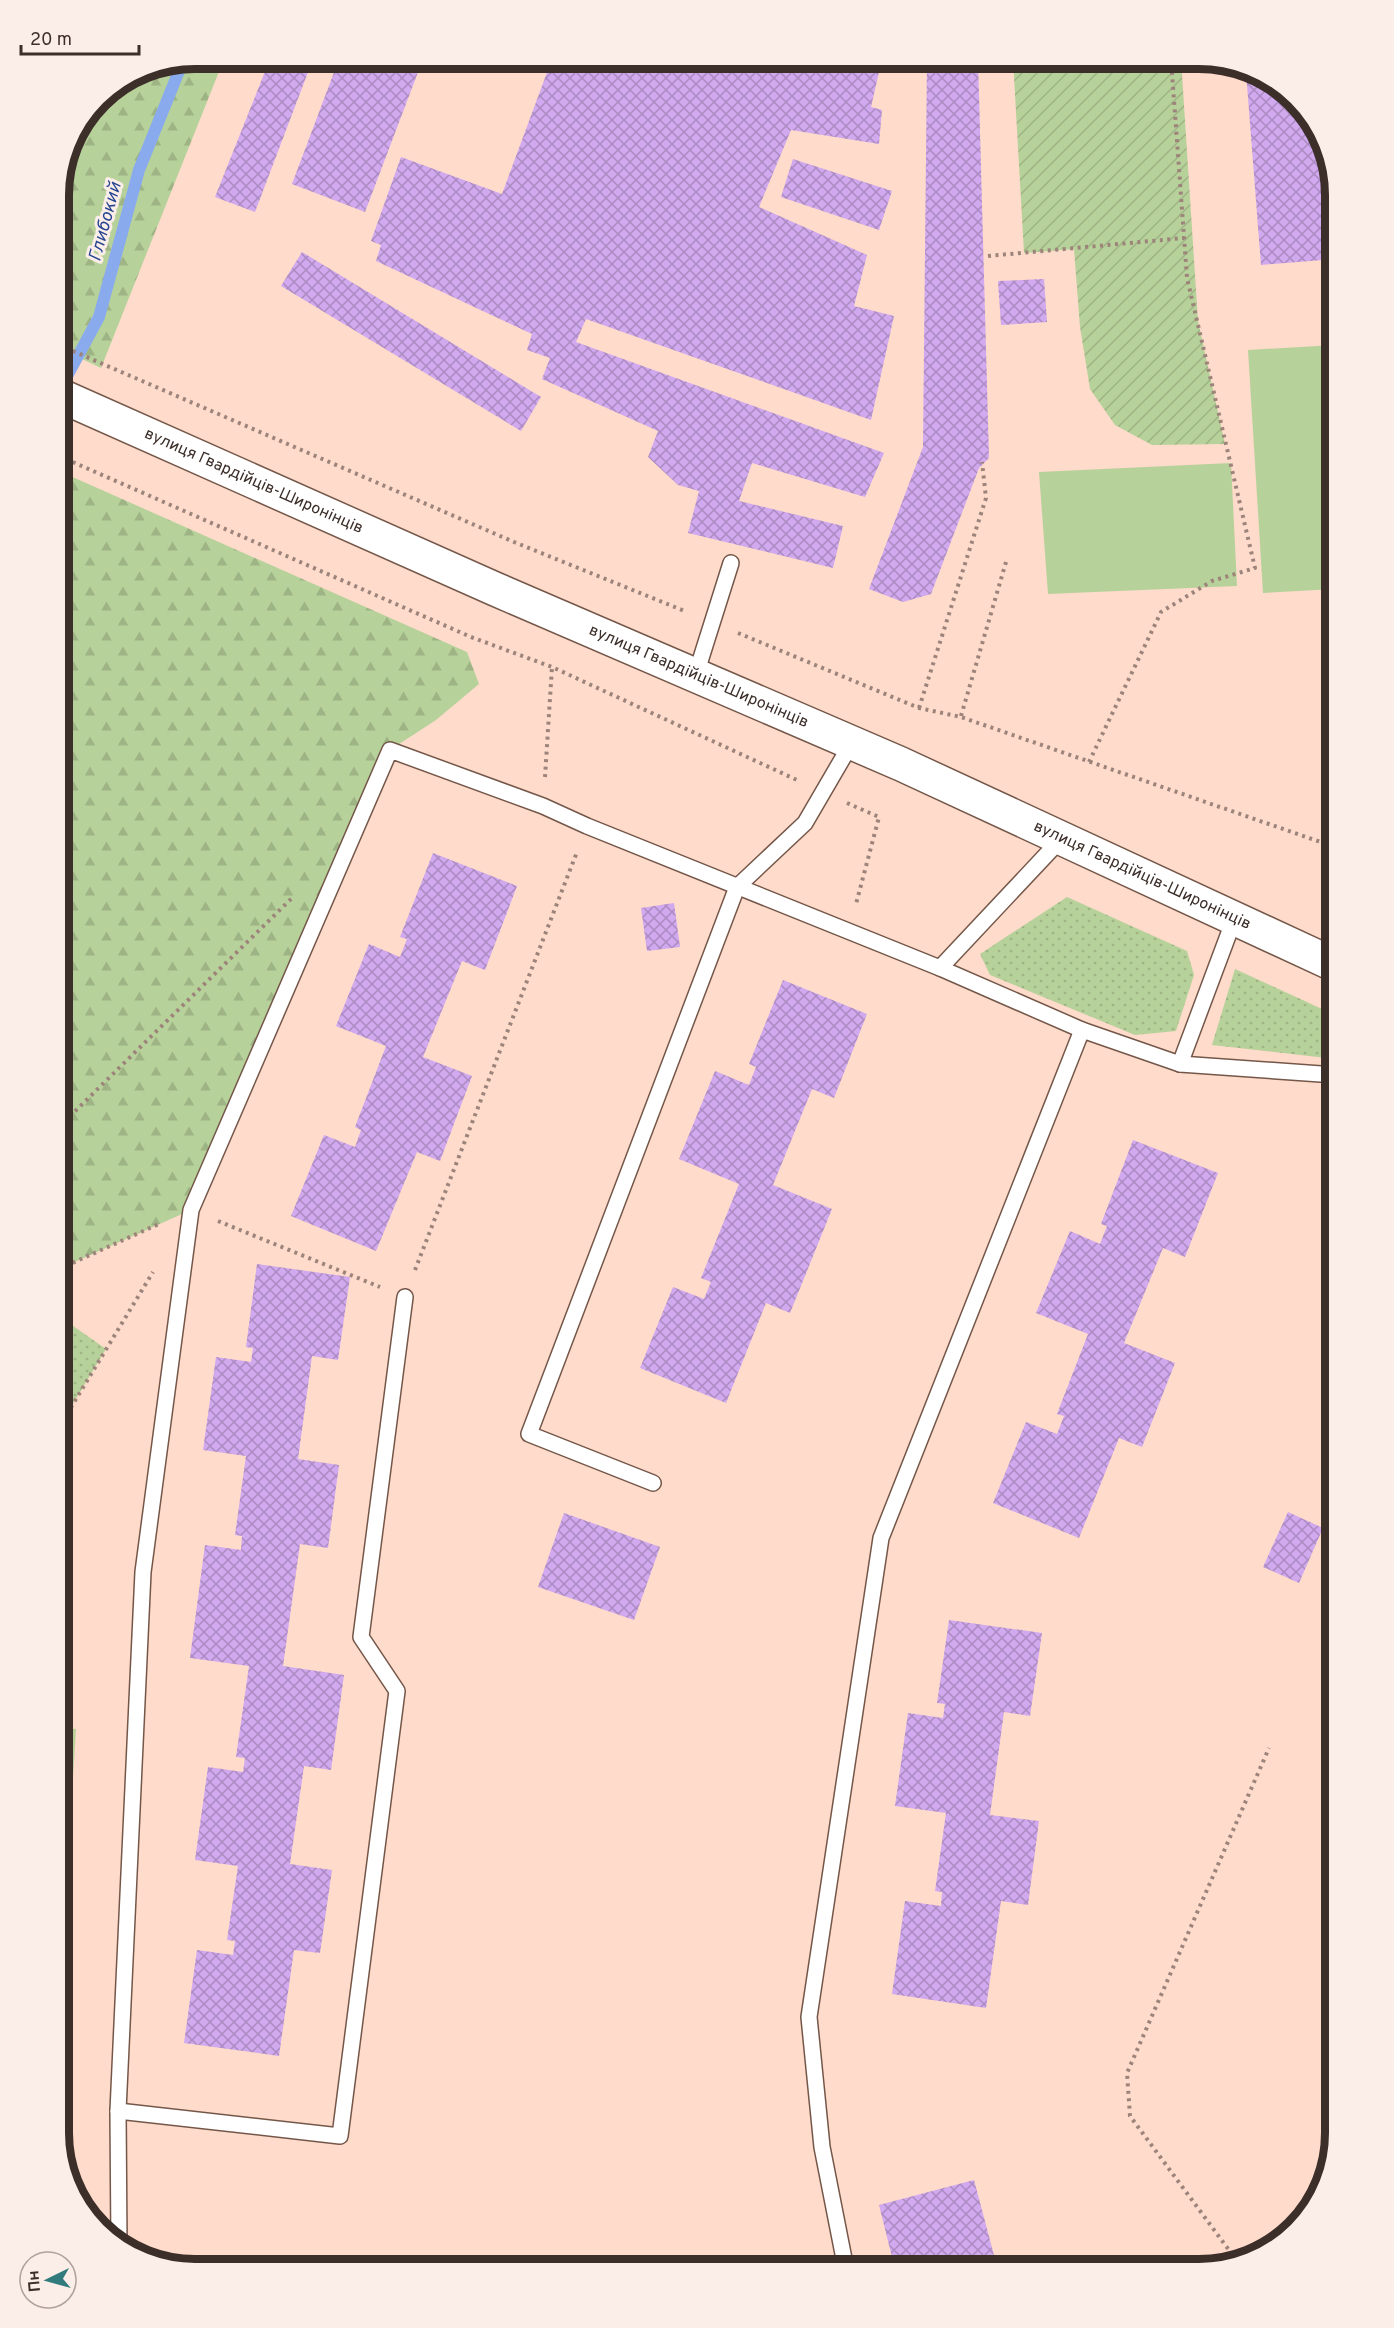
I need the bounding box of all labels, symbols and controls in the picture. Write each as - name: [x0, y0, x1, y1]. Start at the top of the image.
- scale bar: [21, 18, 140, 56]
- text: 20 m: [30, 29, 72, 52]
- water label: Глибокий: [84, 179, 128, 264]
- street label: вулиця Гвардійців-Широнінців: [141, 424, 366, 539]
- street label: вулиця Гвардійців-Широнінців: [586, 621, 812, 733]
- street label: вулиця Гвардійців-Широнінців: [1030, 817, 1254, 935]
- north arrow: [18, 2250, 78, 2310]
- text: Пн: [24, 2270, 46, 2293]

